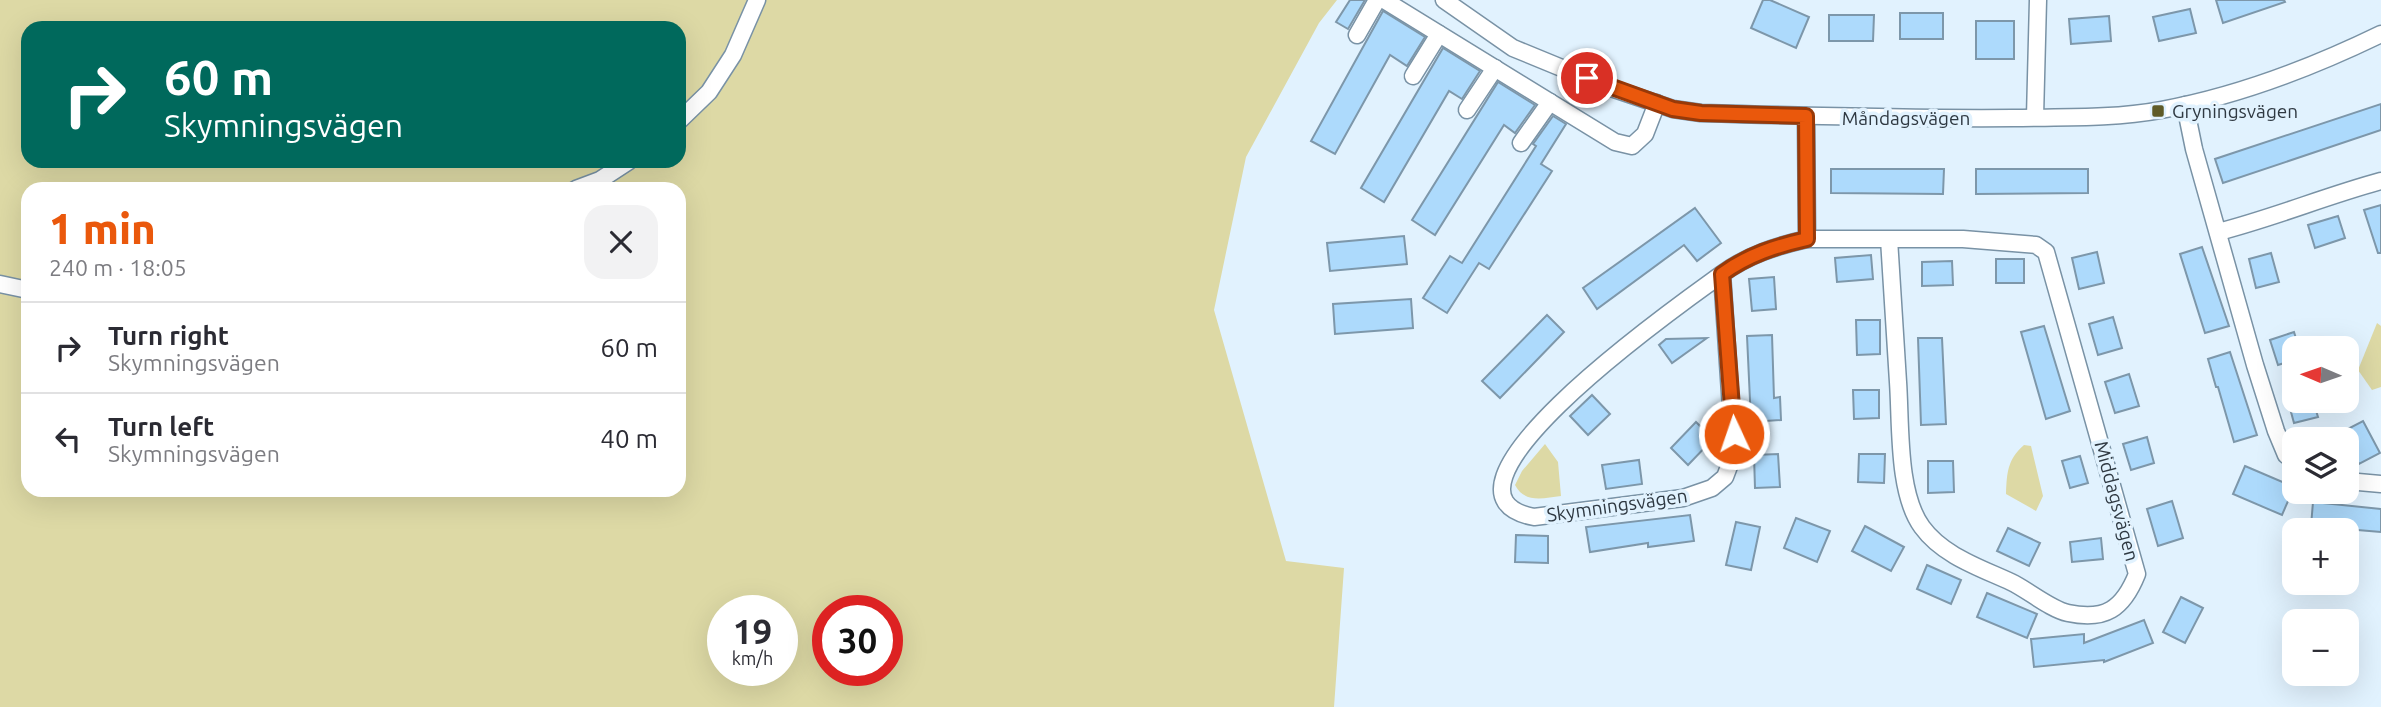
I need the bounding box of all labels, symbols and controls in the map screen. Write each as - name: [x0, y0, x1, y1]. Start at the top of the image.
- pin: [1557, 48, 1617, 108]
- icon: right: [49, 49, 140, 140]
- text: 60 m: [164, 49, 273, 104]
- icon: arrive: [1568, 59, 1606, 97]
- place label: Gryningsvägen: [2172, 100, 2298, 122]
- marker: Gryningsvägen: [2150, 103, 2166, 119]
- text: Skymningsvägen: [164, 107, 403, 143]
- street label: Måndagsvägen: [1842, 107, 1970, 129]
- text: 1 min: [49, 205, 156, 252]
- button: close: [584, 205, 658, 279]
- text: 240 m · 18:05: [49, 255, 187, 280]
- text: Turn right: [108, 321, 229, 350]
- icon: right: [49, 329, 87, 367]
- text: 60 m: [600, 333, 658, 362]
- north arrow: [2282, 336, 2359, 413]
- map controls: [2282, 336, 2359, 686]
- text: Skymningsvägen: [108, 350, 280, 375]
- position arrow: [1697, 397, 1771, 471]
- text: Turn left: [108, 412, 214, 441]
- icon: left: [49, 420, 87, 458]
- text: 40 m: [600, 424, 658, 453]
- button: layers: [2282, 427, 2359, 504]
- street label: Middagsvägen: [2090, 438, 2144, 564]
- text: Skymningsvägen: [108, 441, 280, 466]
- street label: Skymningsvägen: [1545, 484, 1689, 526]
- button: +: [2282, 518, 2359, 595]
- speed limit sign: 30: [812, 595, 903, 686]
- button: −: [2282, 609, 2359, 686]
- text: 19: [733, 611, 772, 651]
- text: km/h: [732, 648, 773, 668]

